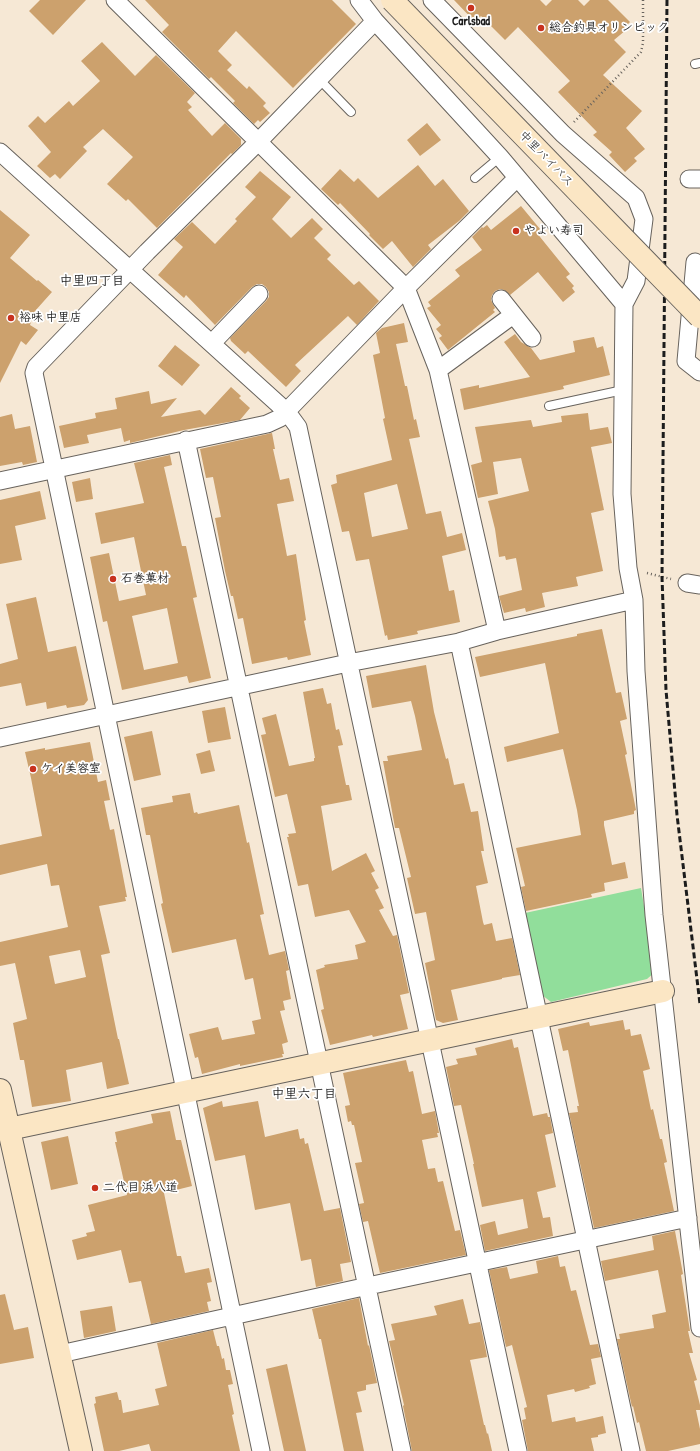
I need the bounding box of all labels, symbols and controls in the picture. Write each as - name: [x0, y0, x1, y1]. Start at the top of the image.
- marker: Carlsbad: [466, 3, 476, 13]
- place label: Carlsbad: [452, 15, 490, 29]
- place label: 総合釣具オリンピック: [549, 21, 669, 35]
- marker: 総合釣具オリンピック: [536, 23, 546, 33]
- street label: 中里バイパス: [516, 128, 576, 190]
- place label: やよい寿司: [524, 224, 584, 238]
- marker: やよい寿司: [511, 226, 521, 236]
- district label: 中里四丁目: [60, 274, 124, 290]
- place label: 裕味 中里店: [19, 311, 82, 325]
- marker: 裕味 中里店: [6, 313, 16, 323]
- place label: 石巻菓材: [121, 572, 169, 586]
- marker: 石巻菓材: [108, 574, 118, 584]
- place label: ケイ美容室: [41, 762, 101, 776]
- marker: ケイ美容室: [28, 764, 38, 774]
- district label: 中里六丁目: [272, 1087, 336, 1103]
- place label: 二代目 浜八道: [103, 1181, 178, 1195]
- marker: 二代目 浜八道: [90, 1183, 100, 1193]

